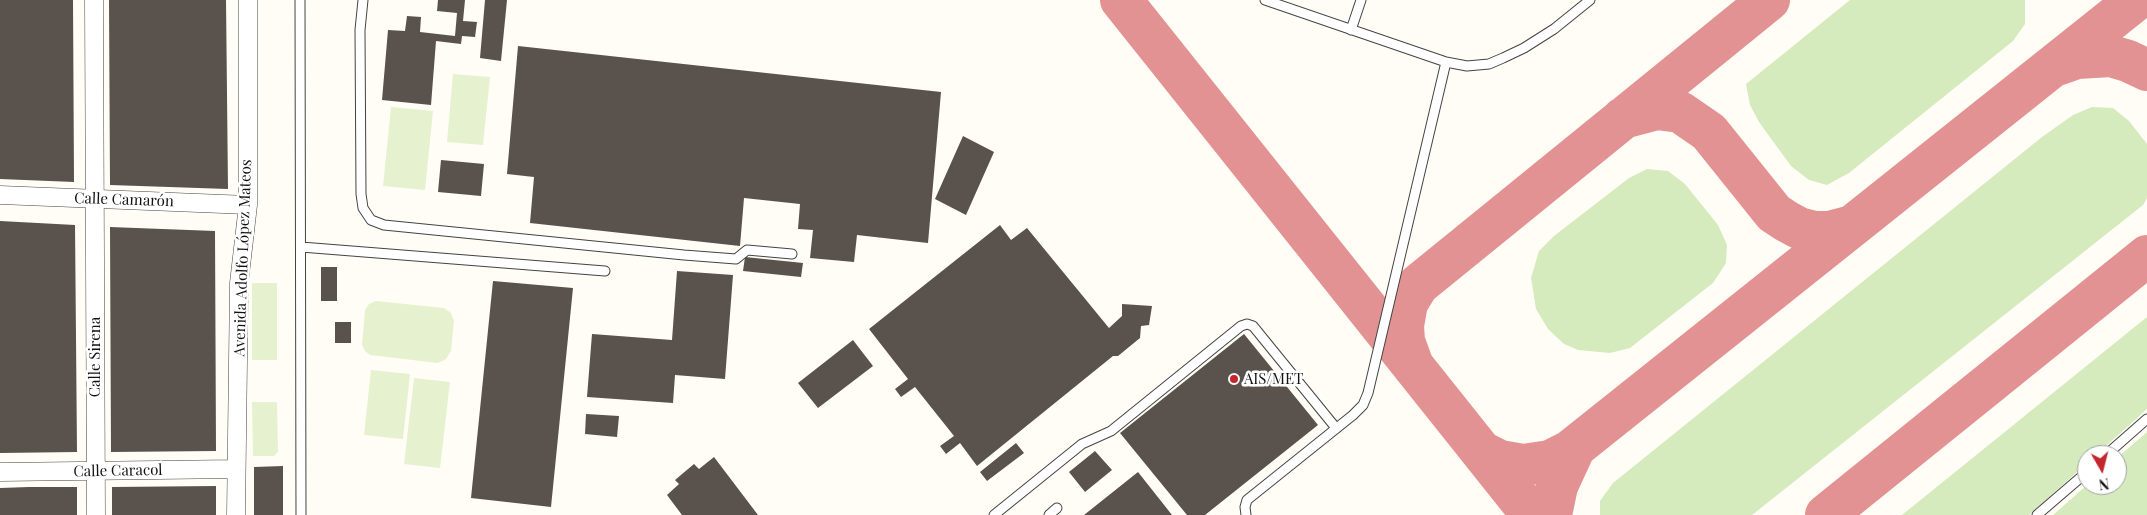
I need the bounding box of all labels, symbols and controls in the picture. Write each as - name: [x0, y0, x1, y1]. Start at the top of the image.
- street label: Avenida Adolfo López Mateos: [231, 159, 255, 357]
- street label: Calle Camarón: [74, 189, 174, 211]
- street label: Calle Sirena: [86, 317, 104, 397]
- place label: AIS/MET: [1244, 370, 1303, 388]
- marker: AIS/MET: [1228, 373, 1240, 385]
- north arrow: [2077, 445, 2127, 495]
- street label: Calle Caracol: [73, 461, 163, 481]
- text: N: [2098, 474, 2110, 494]

